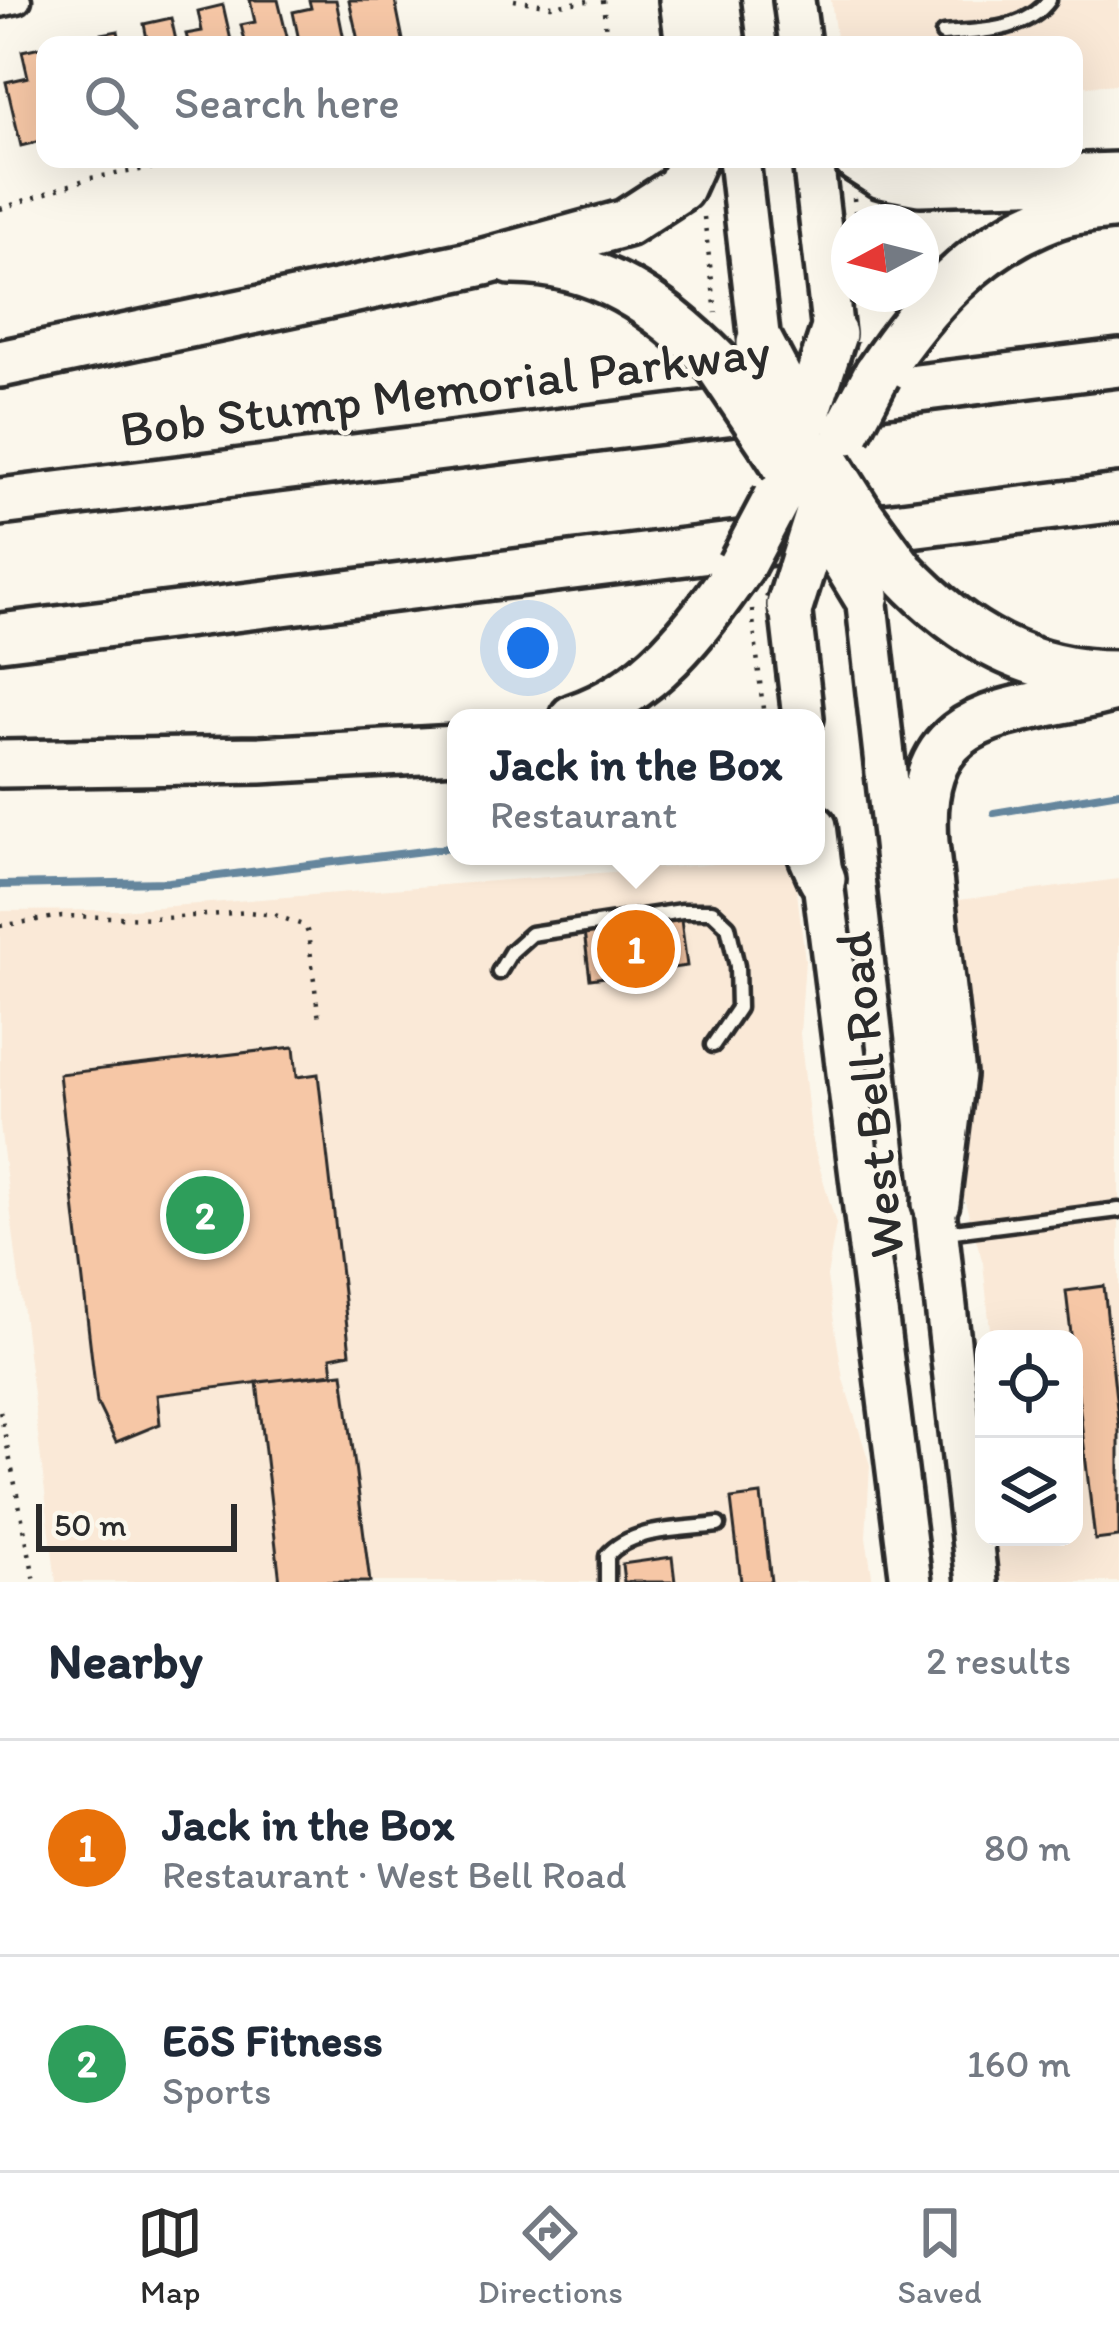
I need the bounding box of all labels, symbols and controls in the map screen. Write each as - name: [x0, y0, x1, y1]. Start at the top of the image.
- search box: [36, 36, 1083, 168]
- icon: search: [78, 69, 144, 135]
- text: Search here: [174, 75, 400, 129]
- north arrow: [831, 204, 939, 312]
- street label: Bob Stump Memorial Parkway: [116, 319, 774, 460]
- your location: [498, 618, 558, 678]
- popup: [447, 709, 825, 865]
- text: Jack in the Box: [490, 737, 782, 791]
- text: Restaurant: [490, 791, 677, 838]
- pin: 1: [597, 904, 675, 994]
- street label: West Bell Road: [822, 929, 917, 1261]
- pin: 2: [166, 1170, 244, 1260]
- map controls: [975, 1330, 1083, 1546]
- button: locate: [975, 1330, 1083, 1438]
- button: layers: [975, 1438, 1083, 1546]
- scale bar: [36, 1498, 237, 1551]
- text: 50 m: [54, 1505, 127, 1544]
- text: Nearby: [48, 1630, 203, 1691]
- text: 2 results: [926, 1637, 1071, 1684]
- text: Jack in the Box: [162, 1797, 454, 1851]
- text: 1: [78, 1824, 96, 1871]
- text: 80 m: [984, 1824, 1071, 1871]
- text: Restaurant · West Bell Road: [162, 1851, 626, 1898]
- text: EōS Fitness: [162, 2013, 383, 2067]
- text: 2: [77, 2040, 97, 2087]
- text: 160 m: [967, 2040, 1071, 2087]
- text: Sports: [162, 2067, 271, 2114]
- tab: Map: [137, 2200, 203, 2311]
- tab: Directions: [478, 2200, 623, 2311]
- tab: Saved: [898, 2200, 982, 2311]

